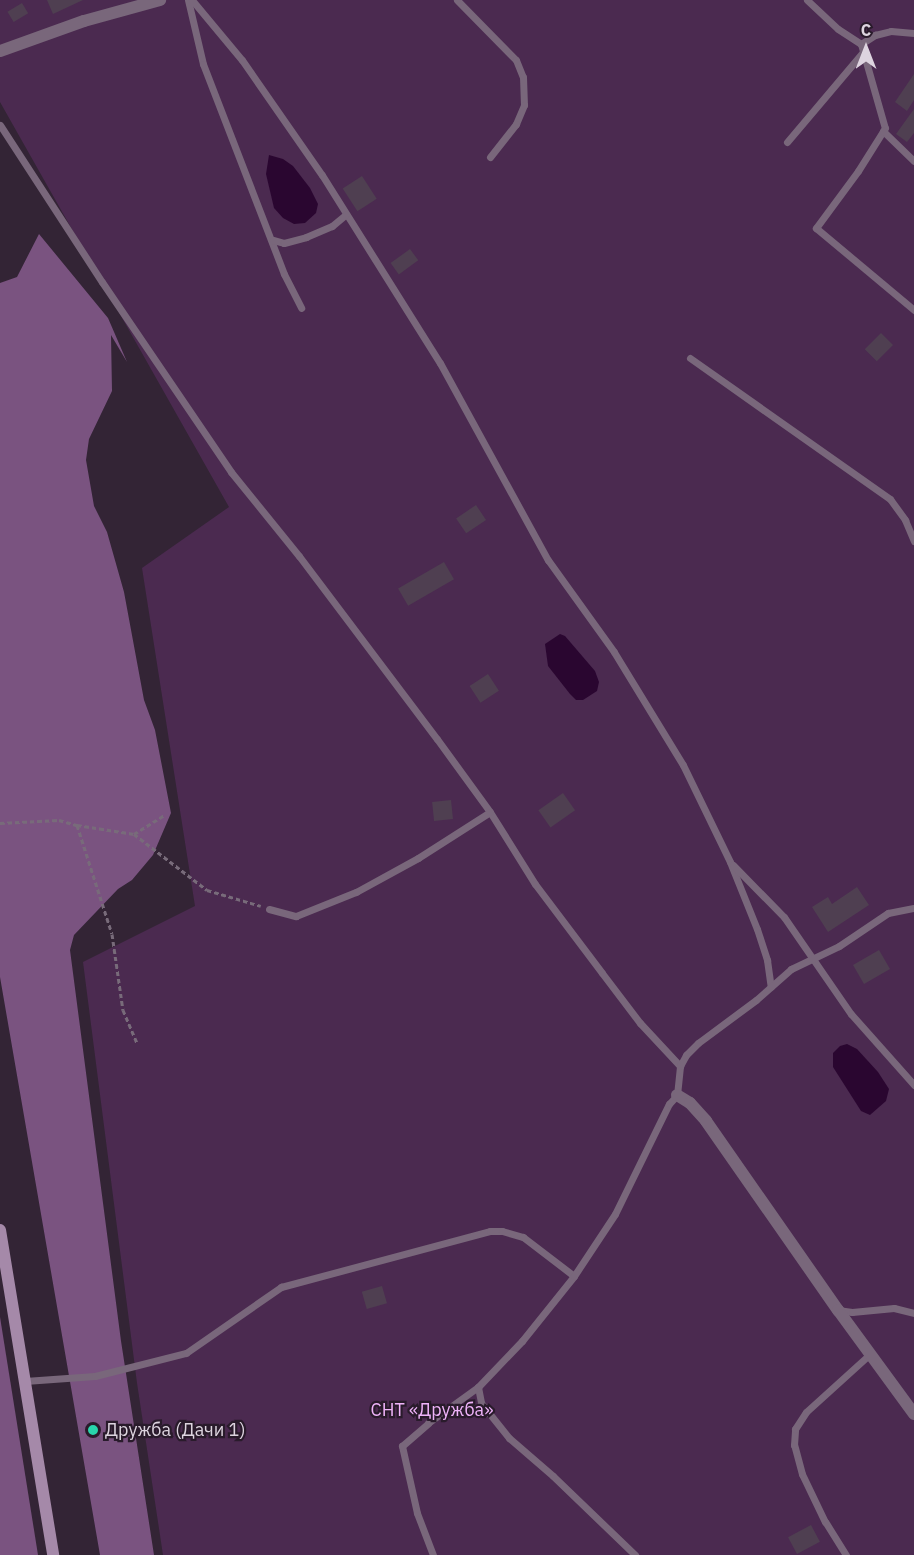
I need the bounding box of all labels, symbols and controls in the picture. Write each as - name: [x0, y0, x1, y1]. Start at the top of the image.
- north arrow: [836, 18, 896, 78]
- text: С: [861, 20, 871, 40]
- park label: СНТ «Дружба»: [371, 1399, 493, 1421]
- place label: Дружба (Дачи 1): [105, 1419, 245, 1441]
- marker: Дружба (Дачи 1): [86, 1423, 100, 1437]

